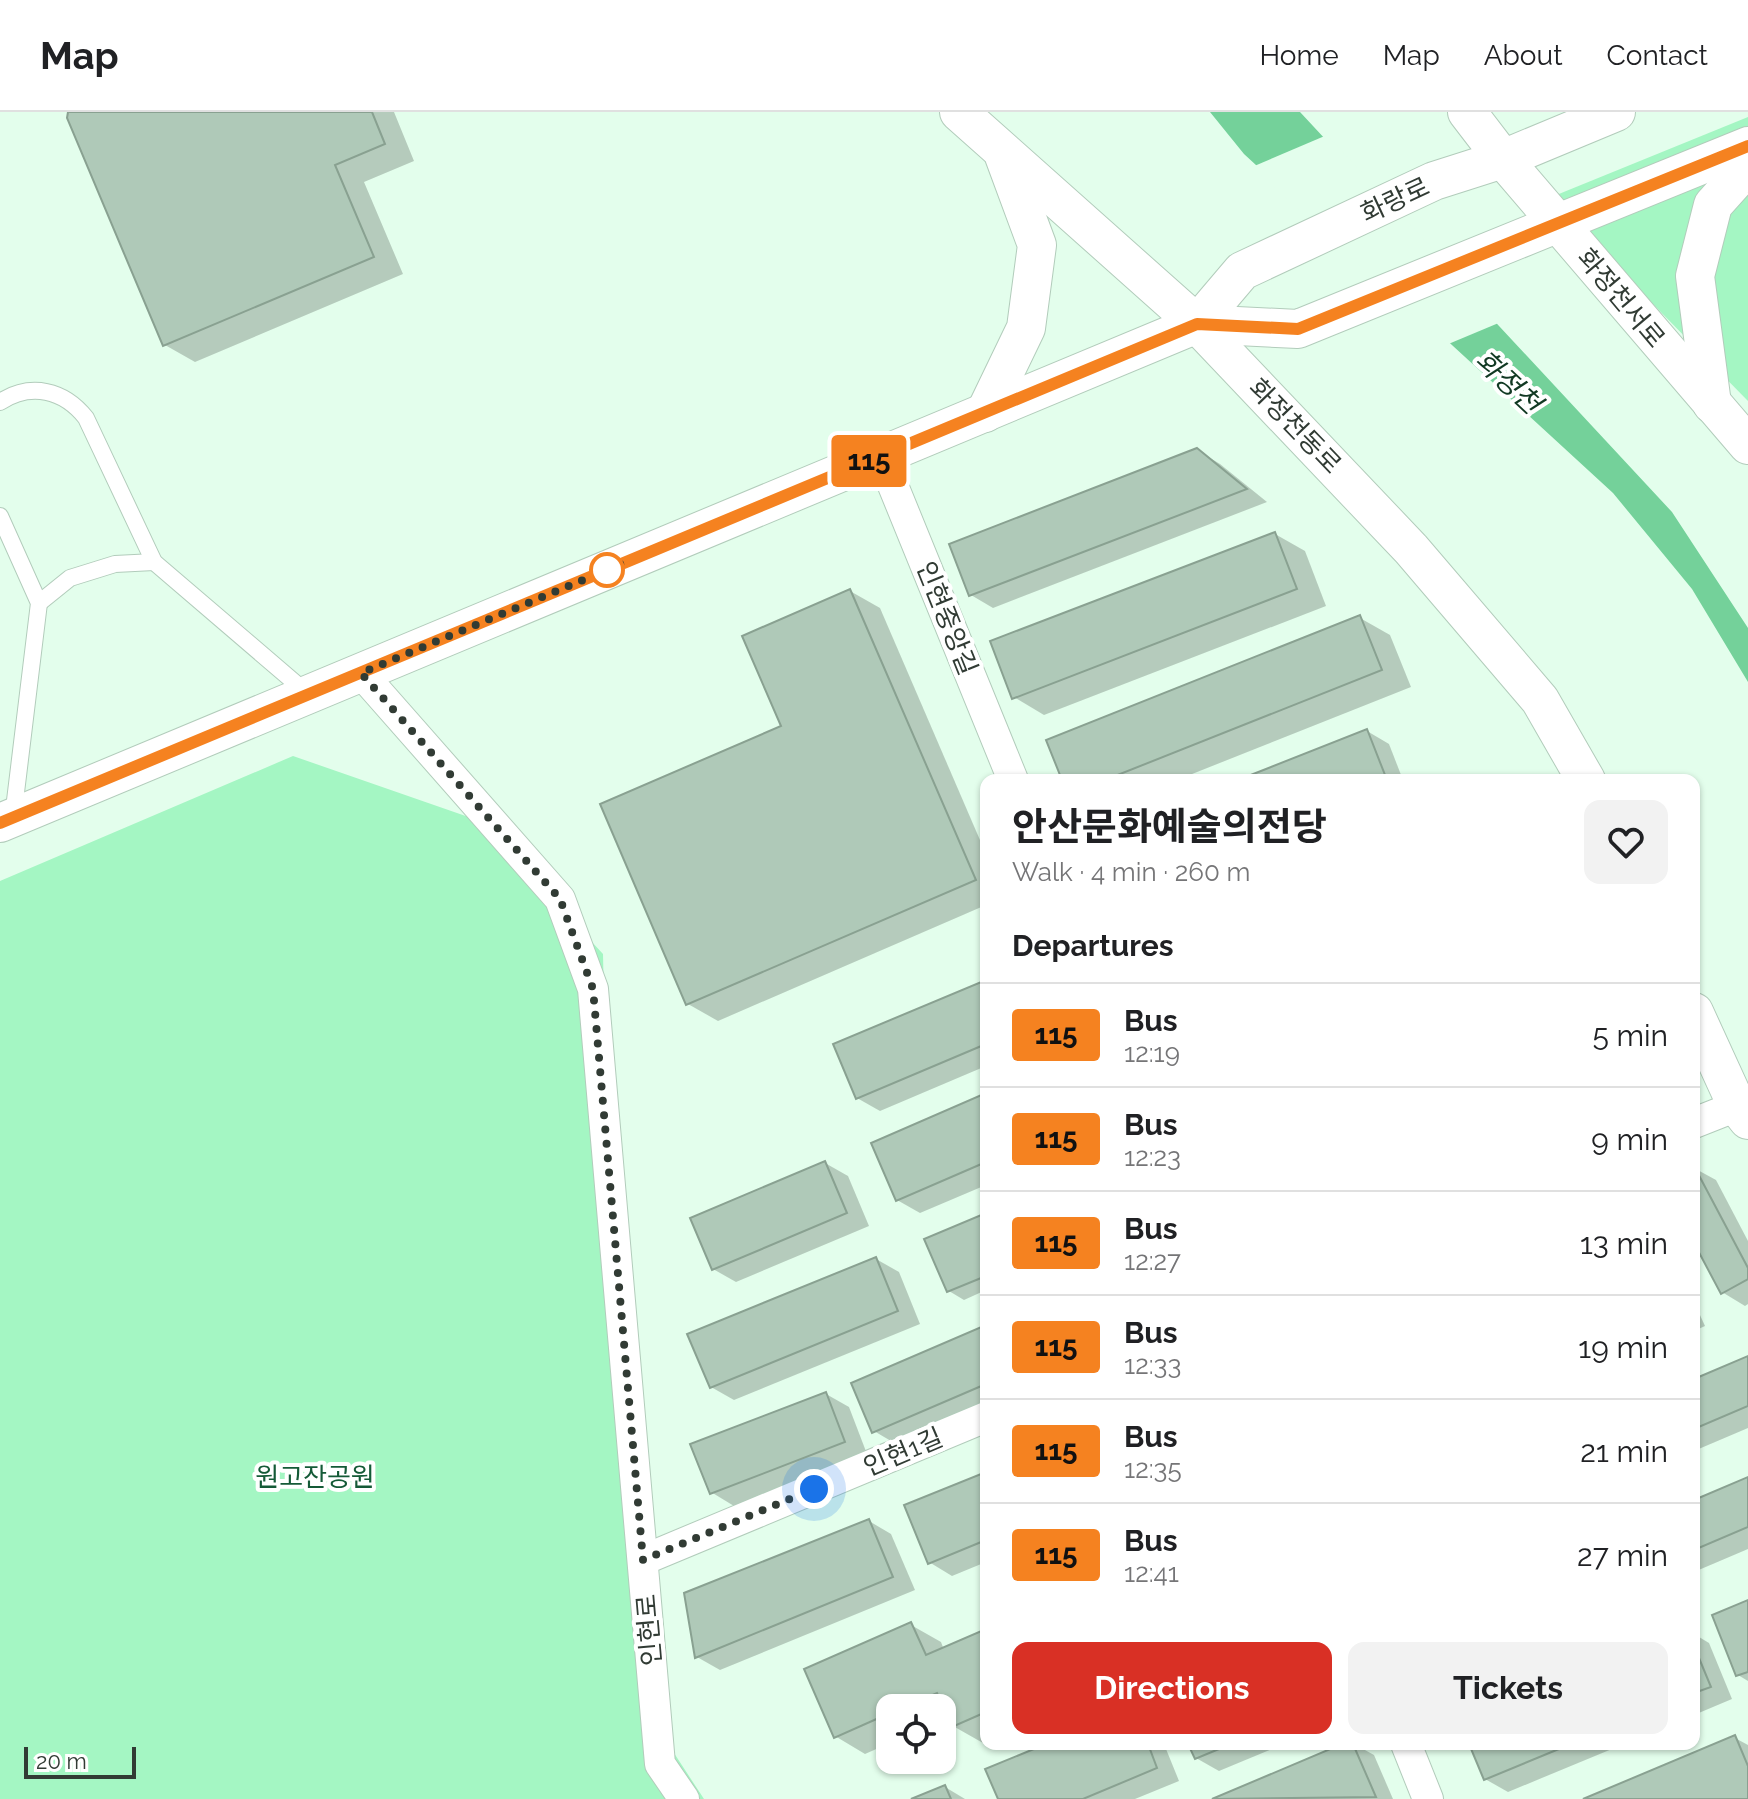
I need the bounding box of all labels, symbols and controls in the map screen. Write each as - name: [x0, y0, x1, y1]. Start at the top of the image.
- text: Map: [40, 33, 119, 78]
- text: Home: [1259, 39, 1339, 72]
- text: Map: [1383, 39, 1440, 72]
- text: About: [1484, 39, 1563, 72]
- text: Contact: [1607, 39, 1708, 72]
- street label: 화랑로: [1356, 171, 1434, 229]
- street label: 화정천서로: [1571, 243, 1671, 353]
- water label: 화정천: [1468, 344, 1550, 423]
- street label: 화정천동로: [1243, 373, 1347, 479]
- line badge: 115: [823, 435, 915, 487]
- text: 115: [847, 444, 891, 477]
- unlabelled marker: [590, 553, 624, 587]
- street label: 인현중앙길: [911, 557, 983, 679]
- button: heart: [1584, 800, 1668, 884]
- text: 안산문화예술의전당: [1012, 804, 1327, 849]
- text: Walk · 4 min · 260 m: [1012, 857, 1250, 887]
- text: Departures: [1012, 928, 1174, 963]
- text: Bus: [1124, 1003, 1178, 1038]
- text: 115: [1034, 1018, 1078, 1051]
- text: 5 min: [1592, 1018, 1668, 1053]
- text: 12:19: [1124, 1038, 1180, 1068]
- text: Bus: [1124, 1107, 1178, 1142]
- text: 115: [1034, 1122, 1078, 1155]
- text: 9 min: [1591, 1122, 1668, 1157]
- text: 12:23: [1124, 1142, 1181, 1172]
- text: Bus: [1124, 1211, 1178, 1246]
- text: 115: [1034, 1226, 1078, 1259]
- text: 13 min: [1580, 1226, 1668, 1261]
- text: 12:27: [1124, 1246, 1181, 1276]
- text: Bus: [1124, 1315, 1178, 1350]
- text: 115: [1034, 1330, 1078, 1363]
- text: 19 min: [1578, 1330, 1668, 1365]
- text: 12:33: [1124, 1350, 1181, 1380]
- text: Bus: [1124, 1419, 1178, 1454]
- street label: 인현1길: [859, 1422, 947, 1482]
- text: 115: [1034, 1434, 1078, 1467]
- text: 21 min: [1580, 1434, 1668, 1469]
- text: 12:35: [1124, 1454, 1182, 1484]
- park label: 원고잔공원: [255, 1462, 375, 1492]
- your location: [794, 1469, 834, 1509]
- text: Bus: [1124, 1523, 1178, 1558]
- text: 115: [1034, 1538, 1078, 1571]
- text: 27 min: [1577, 1538, 1668, 1573]
- text: 12:41: [1124, 1558, 1179, 1588]
- street label: 인현로: [631, 1593, 667, 1667]
- button: Directions: [1012, 1642, 1332, 1734]
- button: Tickets: [1348, 1642, 1668, 1734]
- map controls: [876, 1694, 956, 1774]
- button: locate: [876, 1694, 956, 1774]
- scale bar: [24, 1743, 136, 1779]
- text: 20 m: [36, 1748, 87, 1774]

